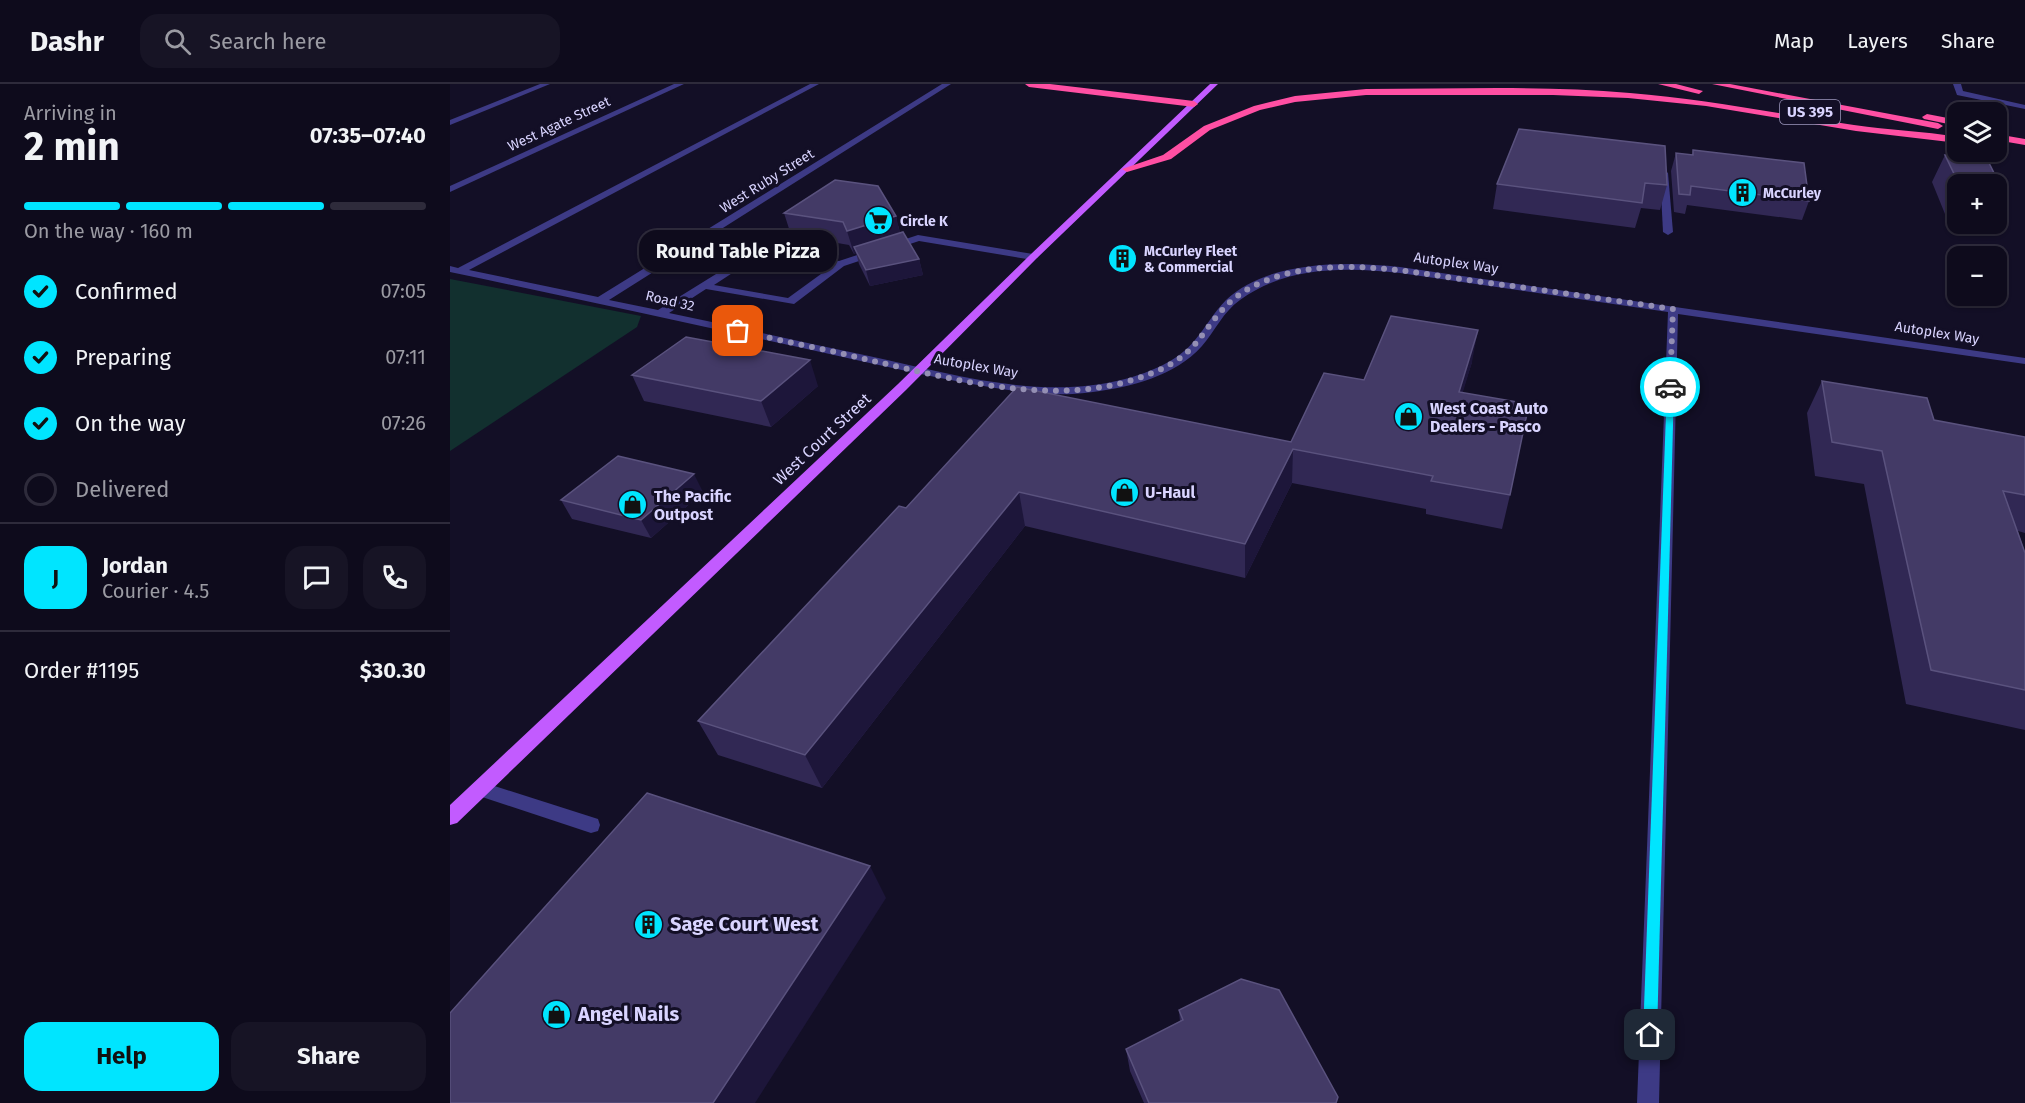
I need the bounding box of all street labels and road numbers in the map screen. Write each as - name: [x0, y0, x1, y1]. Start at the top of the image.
- street label: West Agate Street: [505, 92, 614, 155]
- road number: US 395: [1780, 100, 1840, 124]
- street label: West Ruby Street: [717, 145, 818, 217]
- street label: Autoplex Way: [1413, 249, 1499, 277]
- street label: Road 32: [644, 287, 696, 315]
- street label: Autoplex Way: [1894, 318, 1980, 348]
- street label: Autoplex Way: [933, 350, 1019, 382]
- street label: West Court Street: [769, 389, 875, 489]

